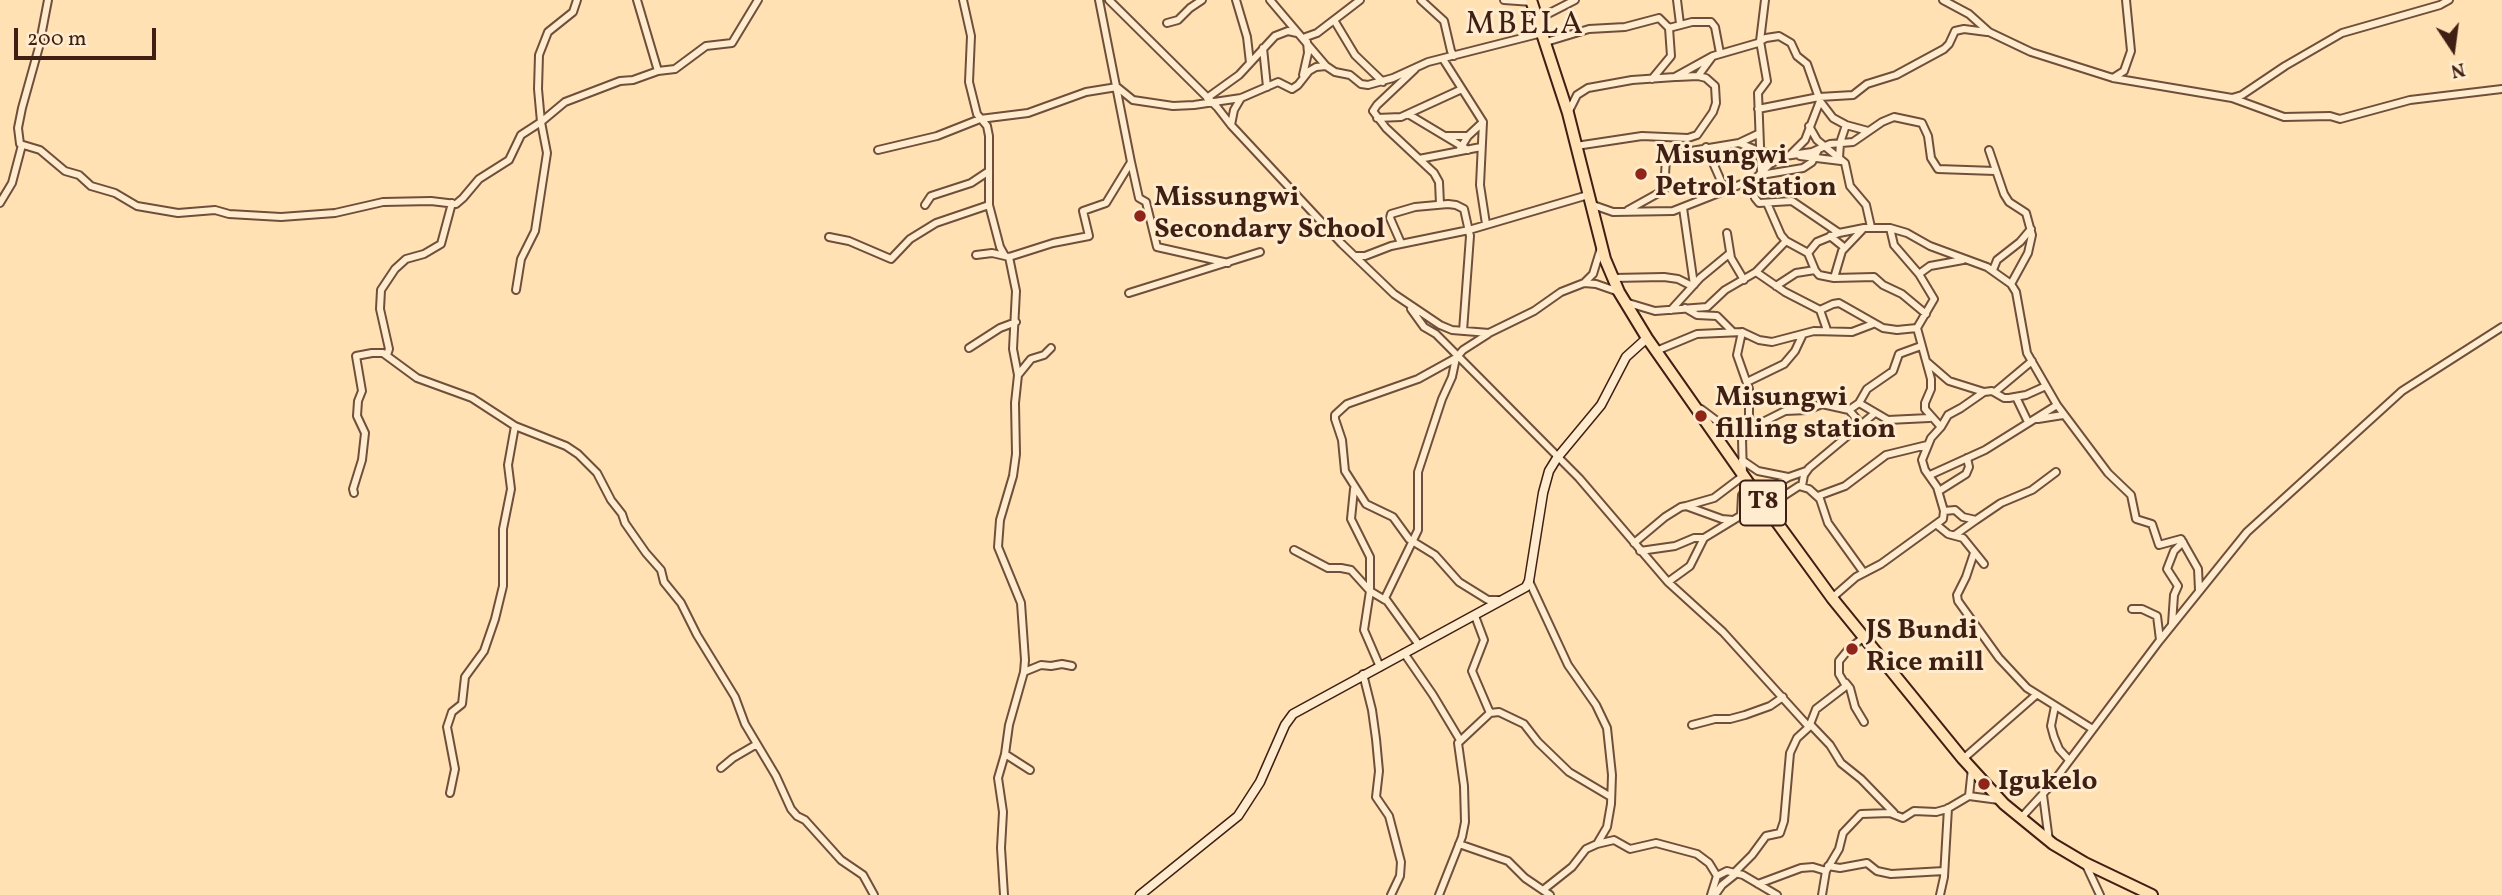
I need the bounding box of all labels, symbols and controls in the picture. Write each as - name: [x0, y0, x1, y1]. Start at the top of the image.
- district label: MBELA: [1466, 8, 1584, 46]
- scale bar: [18, 14, 159, 58]
- north arrow: [2418, 14, 2488, 84]
- text: 200 m: [27, 25, 87, 54]
- text: N: [2448, 55, 2467, 84]
- place label: Misungwi Petrol Station: [1655, 141, 1837, 207]
- marker: Misungwi Petrol Station: [1633, 166, 1649, 182]
- place label: Missungwi Secondary School: [1154, 183, 1385, 249]
- marker: Missungwi Secondary School: [1132, 208, 1148, 224]
- place label: Misungwi filling station: [1715, 383, 1896, 449]
- marker: Misungwi filling station: [1693, 408, 1709, 424]
- road number: T8: [1740, 481, 1786, 526]
- place label: JS Bundi Rice mill: [1866, 616, 1984, 682]
- marker: JS Bundi Rice mill: [1844, 641, 1860, 657]
- place label: Igukelo: [1998, 767, 2098, 801]
- marker: Igukelo: [1976, 776, 1992, 792]

